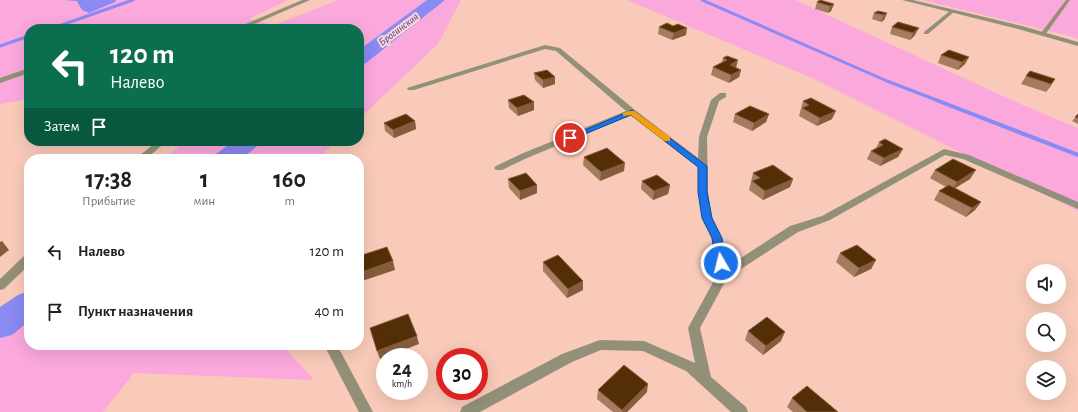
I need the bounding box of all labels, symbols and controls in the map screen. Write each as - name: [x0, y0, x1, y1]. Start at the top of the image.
- water label: Брогинская: [376, 11, 421, 49]
- icon: left: [44, 40, 96, 92]
- text: 120 m: [110, 41, 175, 69]
- text: Налево: [110, 74, 164, 92]
- icon: arrive: [88, 116, 110, 138]
- text: Затем: [44, 119, 80, 134]
- pin: [553, 121, 587, 155]
- icon: arrive: [559, 127, 581, 149]
- text: 17:38: [85, 168, 132, 192]
- text: 1: [200, 168, 209, 192]
- text: 160: [273, 168, 306, 192]
- text: Прибытие: [82, 195, 136, 208]
- text: мин: [194, 195, 215, 208]
- text: m: [284, 195, 295, 208]
- icon: left: [44, 241, 66, 263]
- position arrow: [700, 242, 742, 284]
- text: Налево: [78, 244, 125, 259]
- text: 120 m: [310, 244, 344, 259]
- map controls: [1026, 264, 1066, 400]
- button: sound: [1026, 264, 1066, 304]
- icon: arrive: [44, 301, 66, 323]
- text: Пункт назначения: [78, 304, 193, 319]
- text: 40 m: [314, 304, 344, 319]
- button: search: [1026, 312, 1066, 352]
- speed limit sign: 30: [436, 348, 488, 400]
- text: 24: [392, 359, 412, 379]
- button: layers: [1026, 360, 1066, 400]
- text: km/h: [392, 379, 412, 389]

